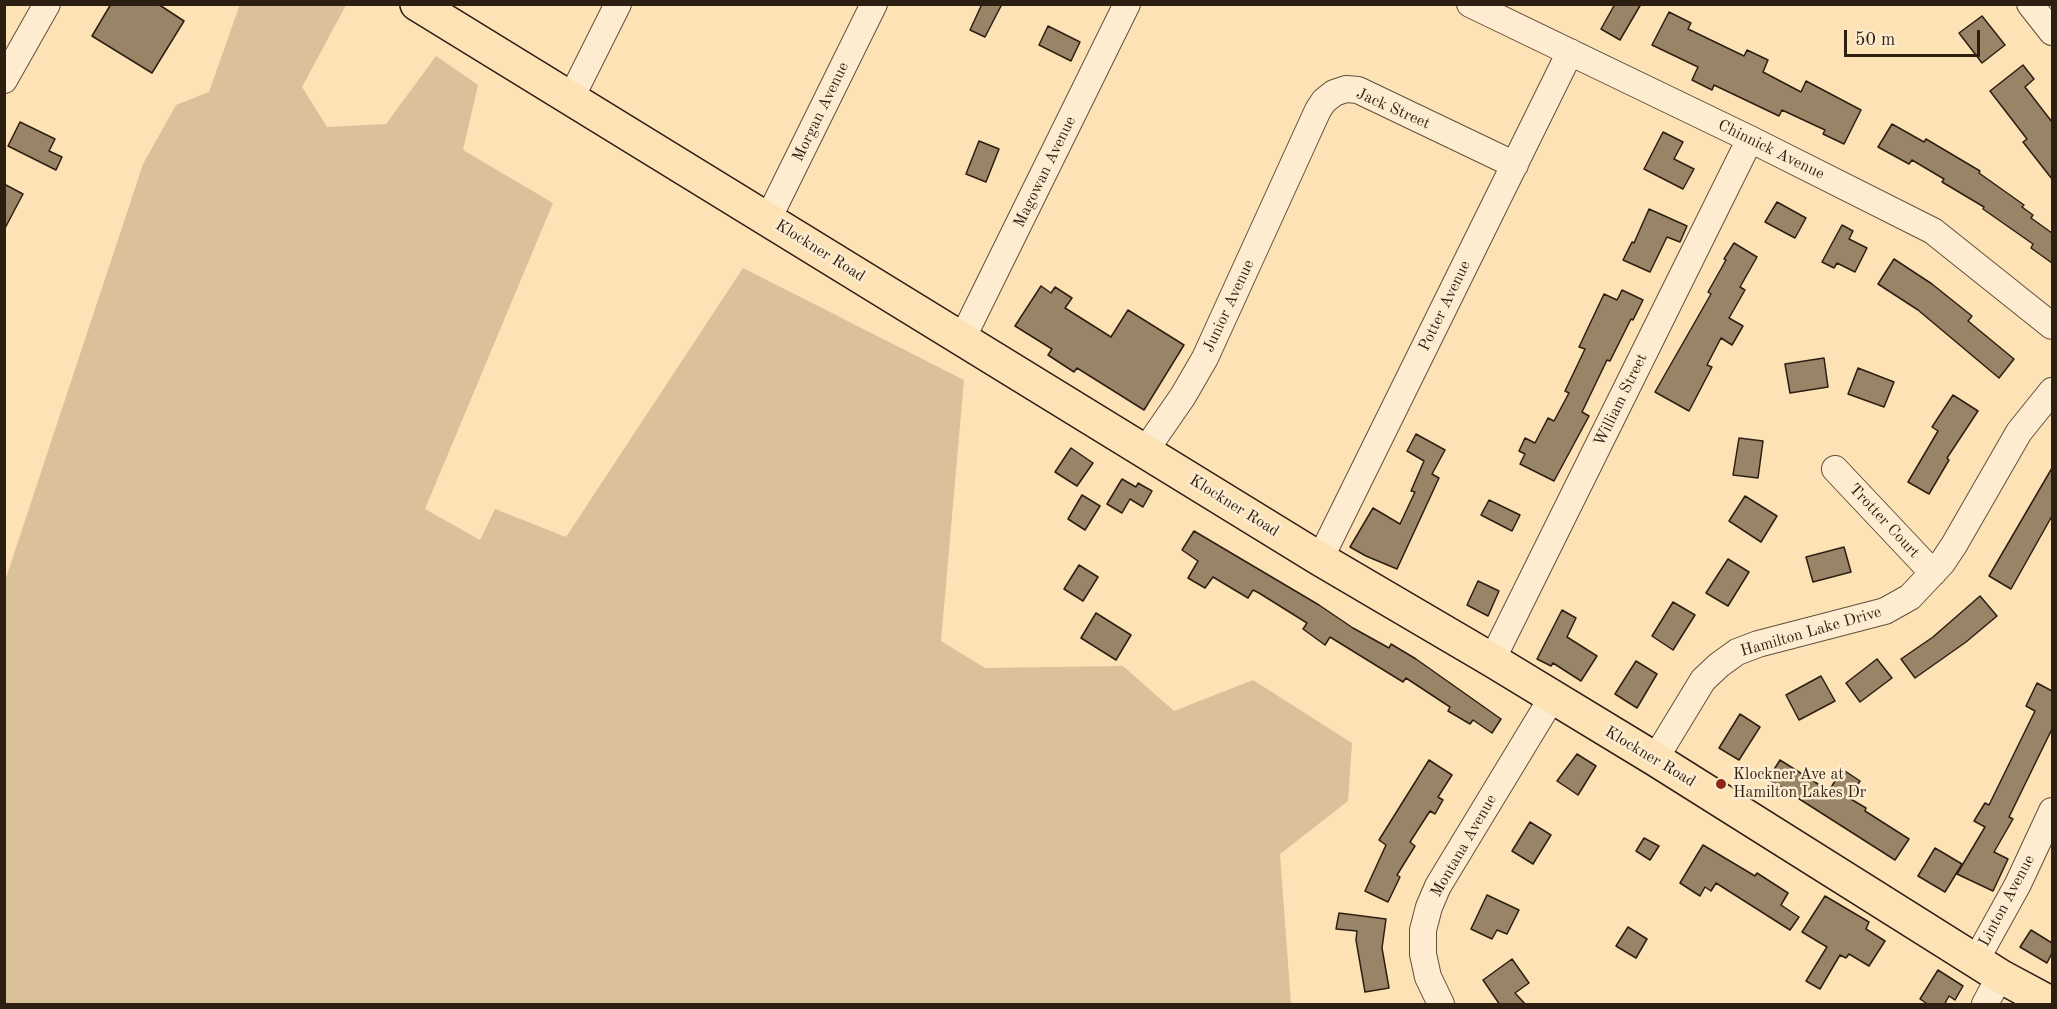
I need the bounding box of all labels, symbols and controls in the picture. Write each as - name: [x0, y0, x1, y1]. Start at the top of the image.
- scale bar: [1847, 18, 1984, 56]
- text: 50 m: [1855, 31, 1895, 49]
- street label: Morgan Avenue: [789, 59, 853, 165]
- street label: Jack Street: [1353, 84, 1433, 134]
- street label: Magowan Avenue: [1010, 113, 1080, 231]
- street label: Chinnick Avenue: [1715, 116, 1827, 184]
- street label: Klockner Road: [772, 216, 868, 286]
- street label: Junior Avenue: [1199, 257, 1259, 355]
- street label: Potter Avenue: [1415, 258, 1475, 354]
- street label: William Street: [1590, 350, 1652, 450]
- street label: Klockner Road: [1186, 471, 1282, 541]
- street label: Trotter Court: [1845, 480, 1923, 562]
- street label: Hamilton Lake Drive: [1738, 603, 1884, 661]
- street label: Klockner Road: [1601, 722, 1699, 792]
- place label: Klockner Ave at Hamilton Lakes Dr: [1733, 765, 1866, 803]
- marker: Klockner Ave at Hamilton Lakes Dr: [1714, 777, 1728, 791]
- street label: Montana Avenue: [1427, 791, 1501, 901]
- street label: Linton Avenue: [1975, 852, 2039, 950]

